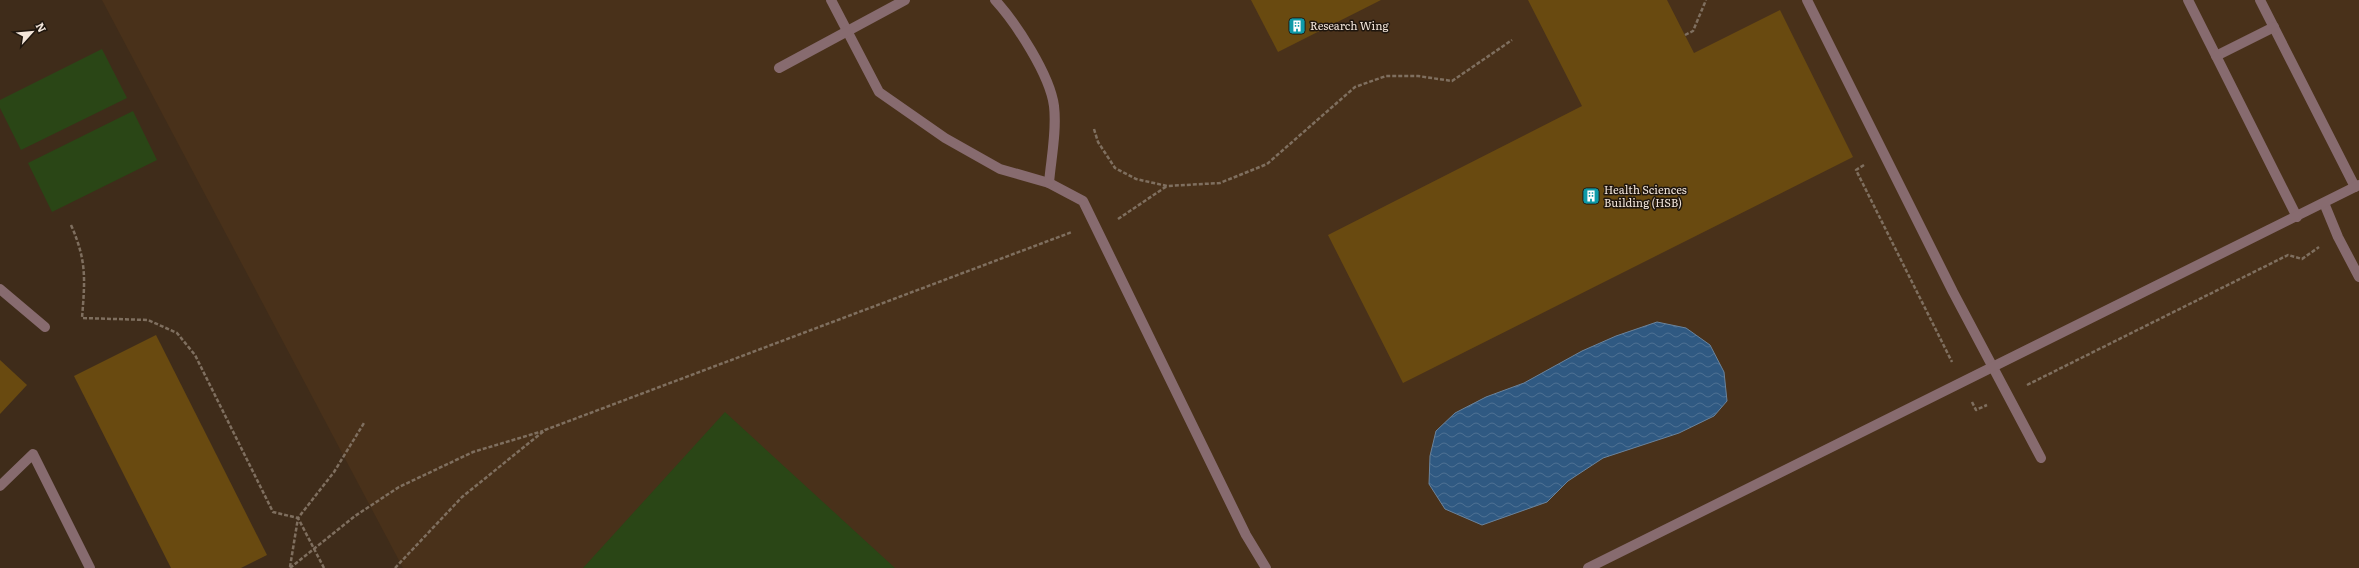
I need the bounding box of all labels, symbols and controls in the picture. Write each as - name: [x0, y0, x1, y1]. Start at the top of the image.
- north arrow: [12, 12, 52, 52]
- building icon: Research Wing: [1287, 16, 1307, 36]
- place label: Research Wing: [1310, 17, 1389, 33]
- text: N: [33, 19, 51, 35]
- place label: Health Sciences Building (HSB): [1604, 181, 1687, 210]
- building icon: Health Sciences Building (HSB): [1581, 186, 1601, 206]

